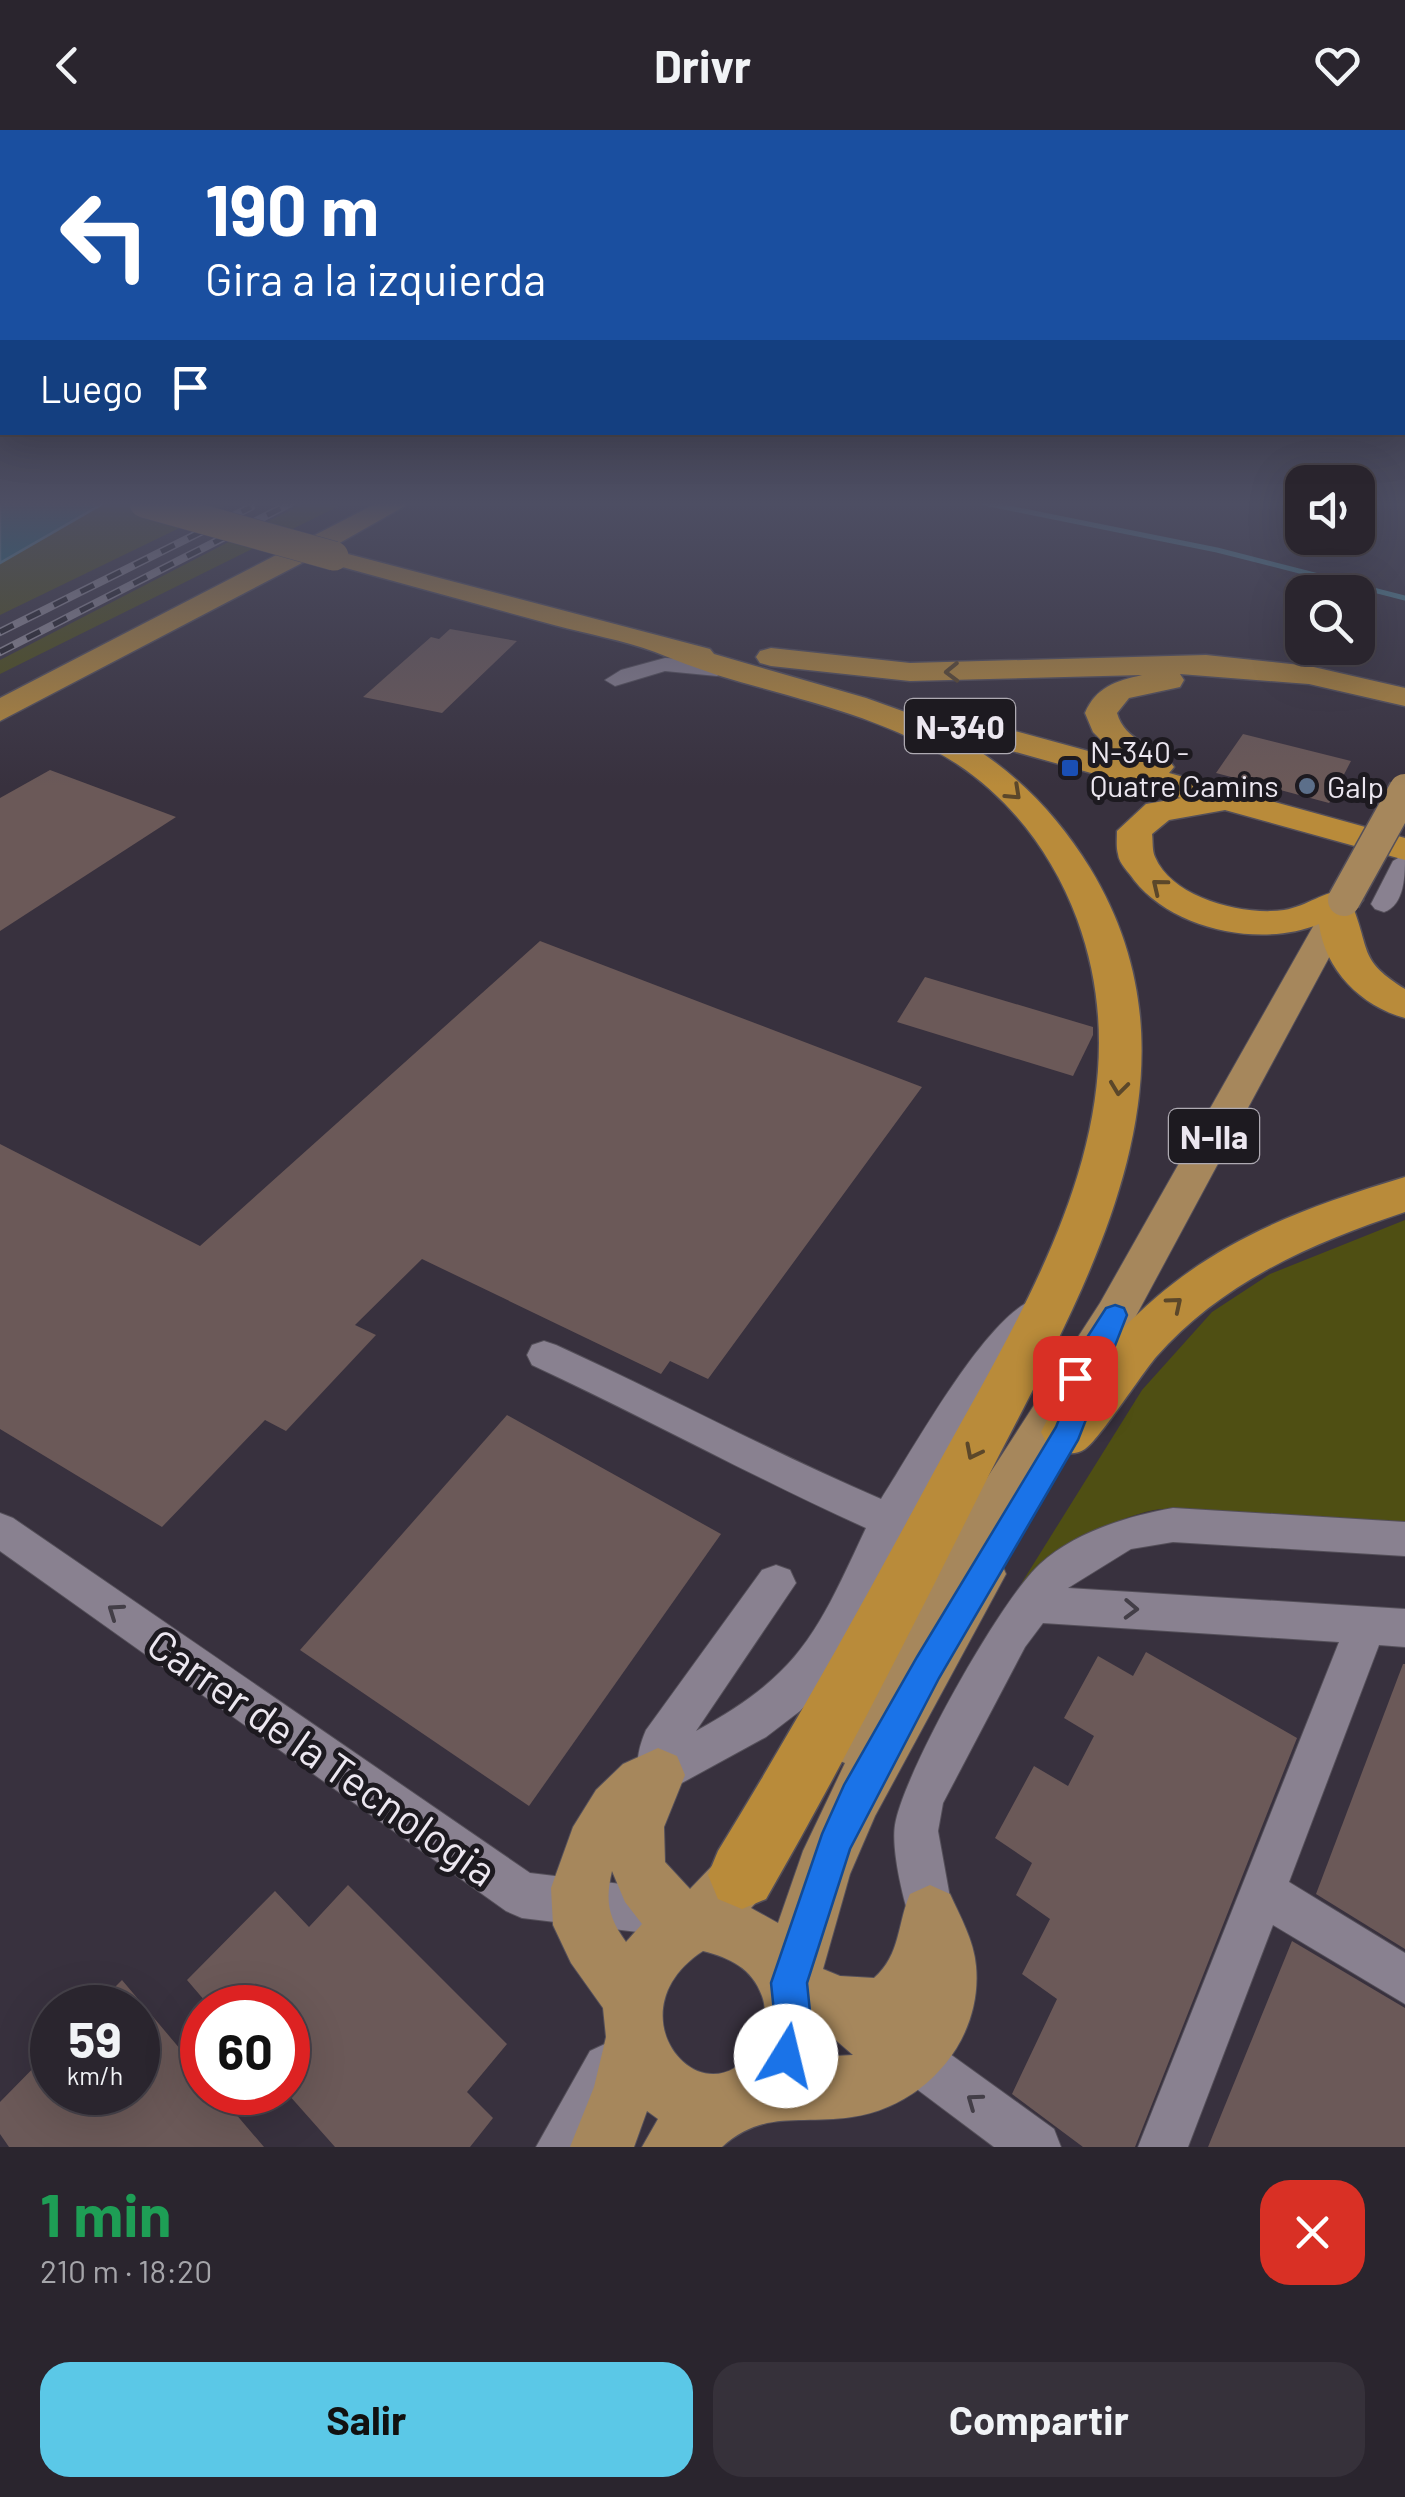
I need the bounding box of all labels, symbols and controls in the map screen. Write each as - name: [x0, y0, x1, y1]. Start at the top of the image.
- icon: back: [40, 38, 95, 93]
- text: Drivr: [654, 38, 751, 92]
- icon: heart: [1310, 38, 1365, 93]
- text: 190 m: [205, 166, 379, 250]
- icon: left: [40, 170, 170, 300]
- text: Gira a la izquierda: [205, 251, 546, 305]
- icon: arrive: [163, 360, 218, 415]
- text: Luego: [40, 365, 143, 411]
- map controls: [1285, 465, 1375, 665]
- button: sound: [1285, 465, 1375, 555]
- button: search: [1285, 575, 1375, 665]
- one-way arrow: [943, 661, 958, 683]
- road number: N-340: [905, 699, 1015, 753]
- place label: N-340 - Quatre Camins: [1090, 733, 1279, 803]
- marker: N-340 - Quatre Camins: [1059, 757, 1081, 779]
- place label: Galp: [1327, 768, 1384, 804]
- marker: Galp: [1296, 775, 1318, 797]
- one-way arrow: [1003, 781, 1021, 799]
- one-way arrow: [1152, 881, 1170, 898]
- one-way arrow: [1109, 1080, 1130, 1096]
- road number: N-IIa: [1169, 1109, 1259, 1163]
- one-way arrow: [1164, 1298, 1182, 1316]
- pin: [1033, 1336, 1118, 1421]
- icon: arrive: [1048, 1351, 1103, 1406]
- one-way arrow: [966, 1441, 985, 1459]
- one-way arrow: [1123, 1599, 1139, 1620]
- one-way arrow: [108, 1605, 127, 1623]
- street label: Carrer de la Tecnologia: [139, 1617, 507, 1896]
- speed limit sign: 60: [180, 1985, 310, 2115]
- position arrow: [734, 2004, 838, 2108]
- text: 59: [68, 2008, 122, 2068]
- text: km/h: [67, 2060, 123, 2090]
- one-way arrow: [967, 2095, 985, 2112]
- text: 1 min: [40, 2177, 171, 2249]
- button: close: [1260, 2180, 1365, 2285]
- text: 210 m · 18:20: [40, 2251, 212, 2289]
- button: Salir: [40, 2362, 693, 2477]
- button: Compartir: [713, 2362, 1365, 2477]

